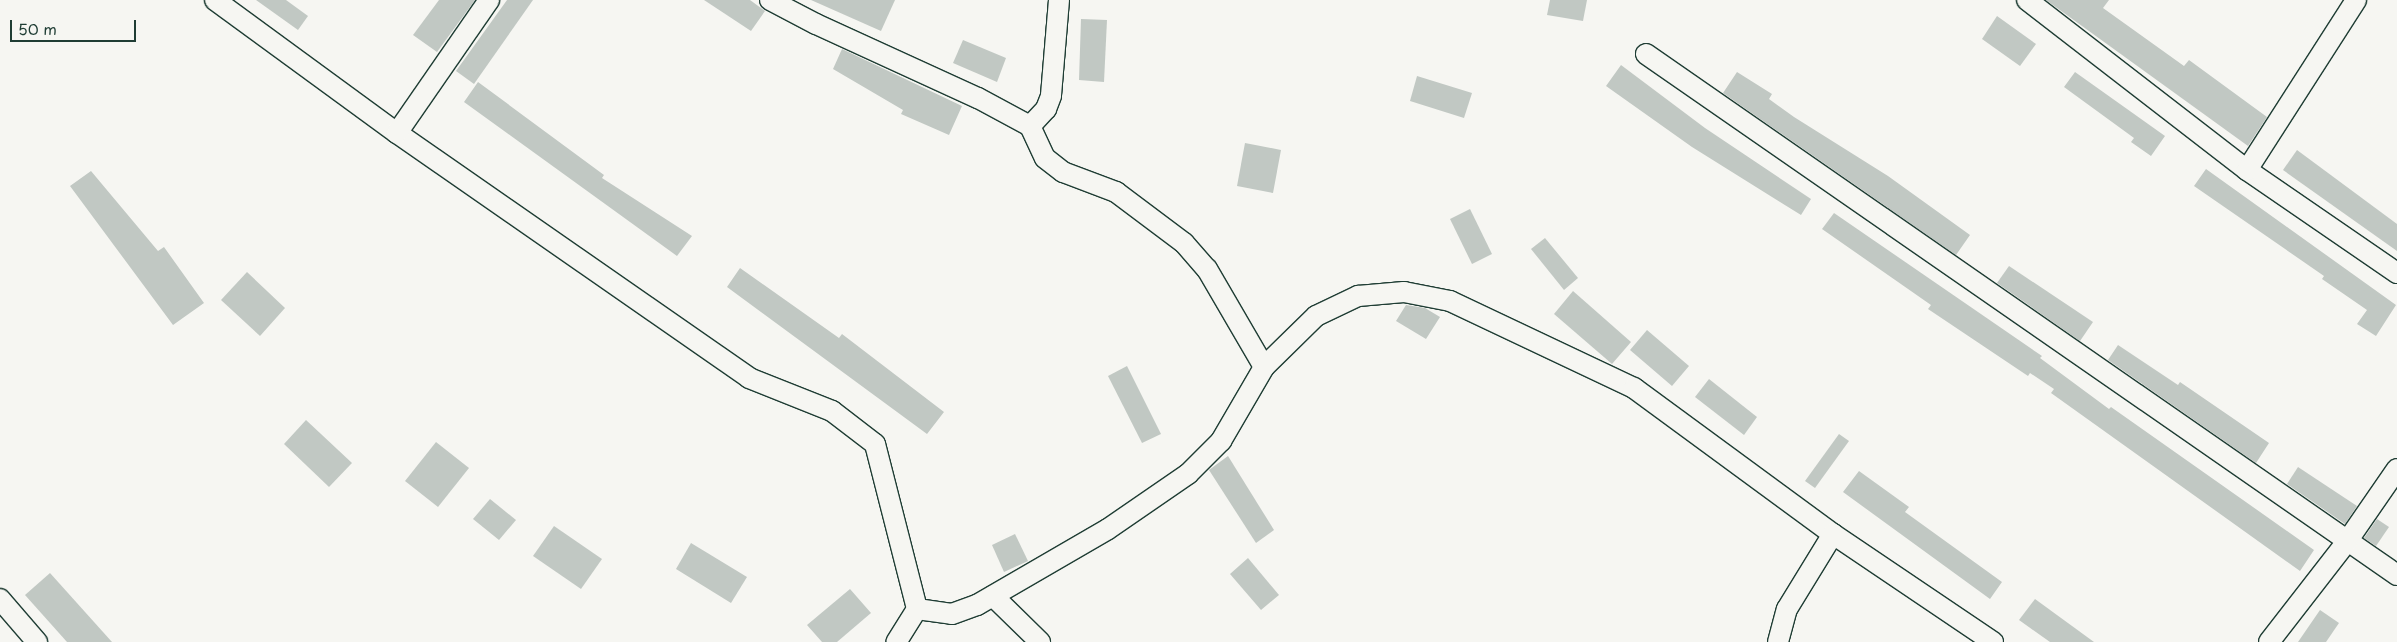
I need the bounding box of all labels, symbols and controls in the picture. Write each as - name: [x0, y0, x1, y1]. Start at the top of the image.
- scale bar: [12, 10, 139, 42]
- text: 50 m: [18, 17, 57, 40]

